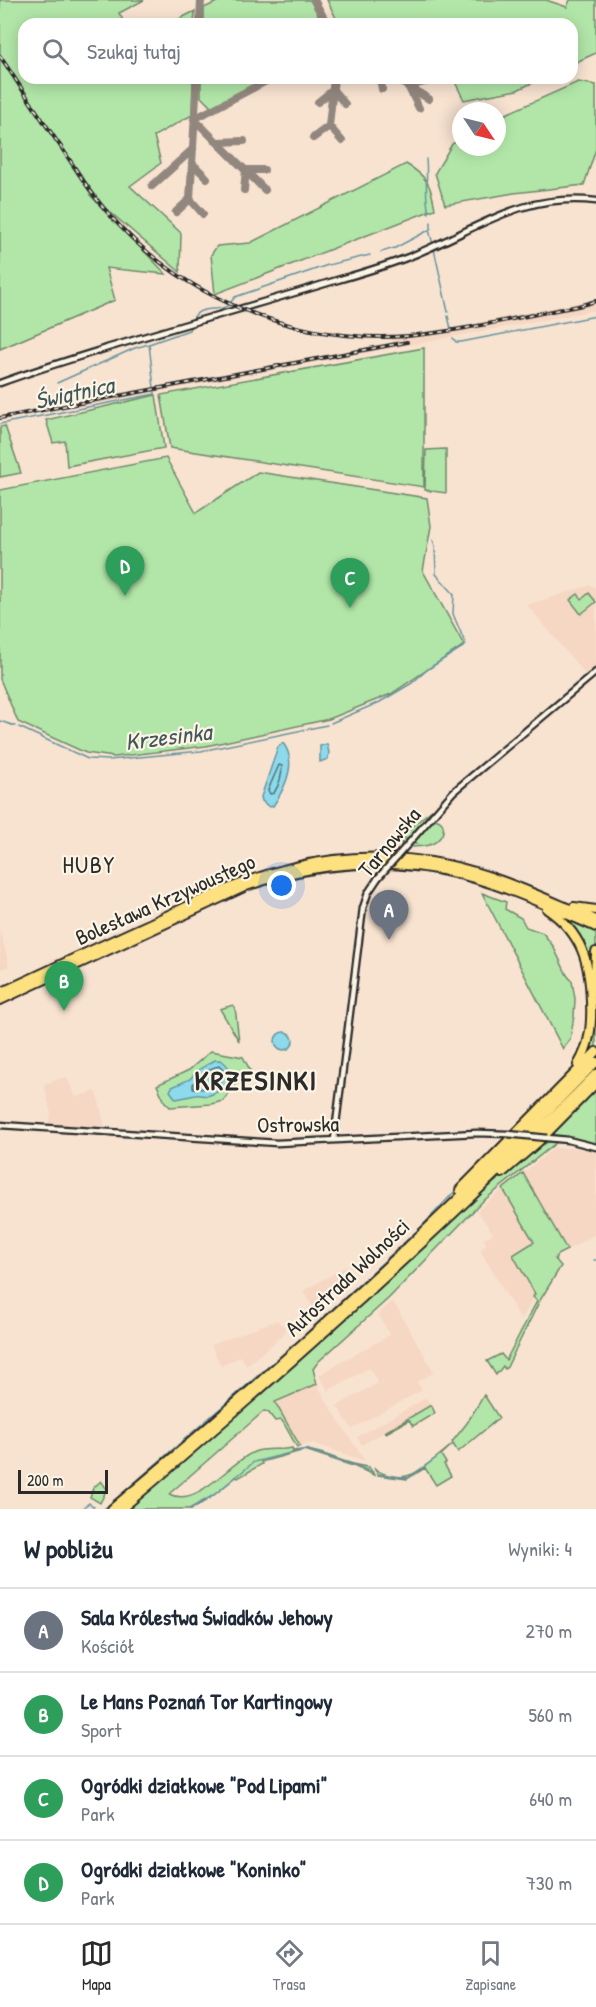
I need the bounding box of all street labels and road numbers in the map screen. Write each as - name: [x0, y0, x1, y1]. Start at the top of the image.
- street label: Tarnowska: [351, 800, 427, 883]
- street label: Bolesława Krzywoustego: [70, 846, 260, 952]
- street label: Ostrowska: [257, 1108, 340, 1140]
- street label: Autostrada Wolności: [278, 1211, 416, 1343]

